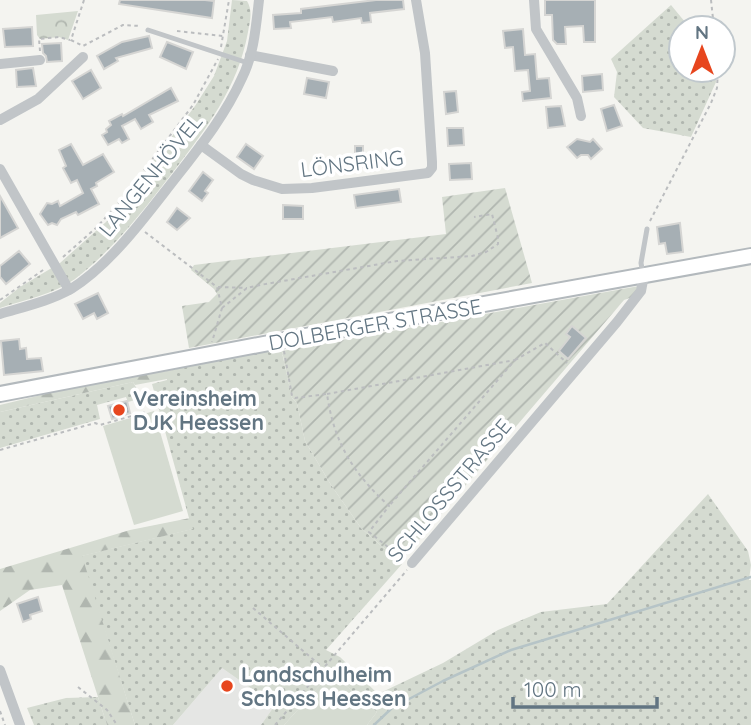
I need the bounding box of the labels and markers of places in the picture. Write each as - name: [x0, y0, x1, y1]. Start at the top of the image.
- place label: Vereinsheim DJK Heessen: [133, 385, 264, 435]
- marker: Vereinsheim DJK Heessen: [111, 402, 127, 418]
- place label: Landschulheim Schloss Heessen: [241, 661, 406, 711]
- marker: Landschulheim Schloss Heessen: [219, 678, 235, 694]

